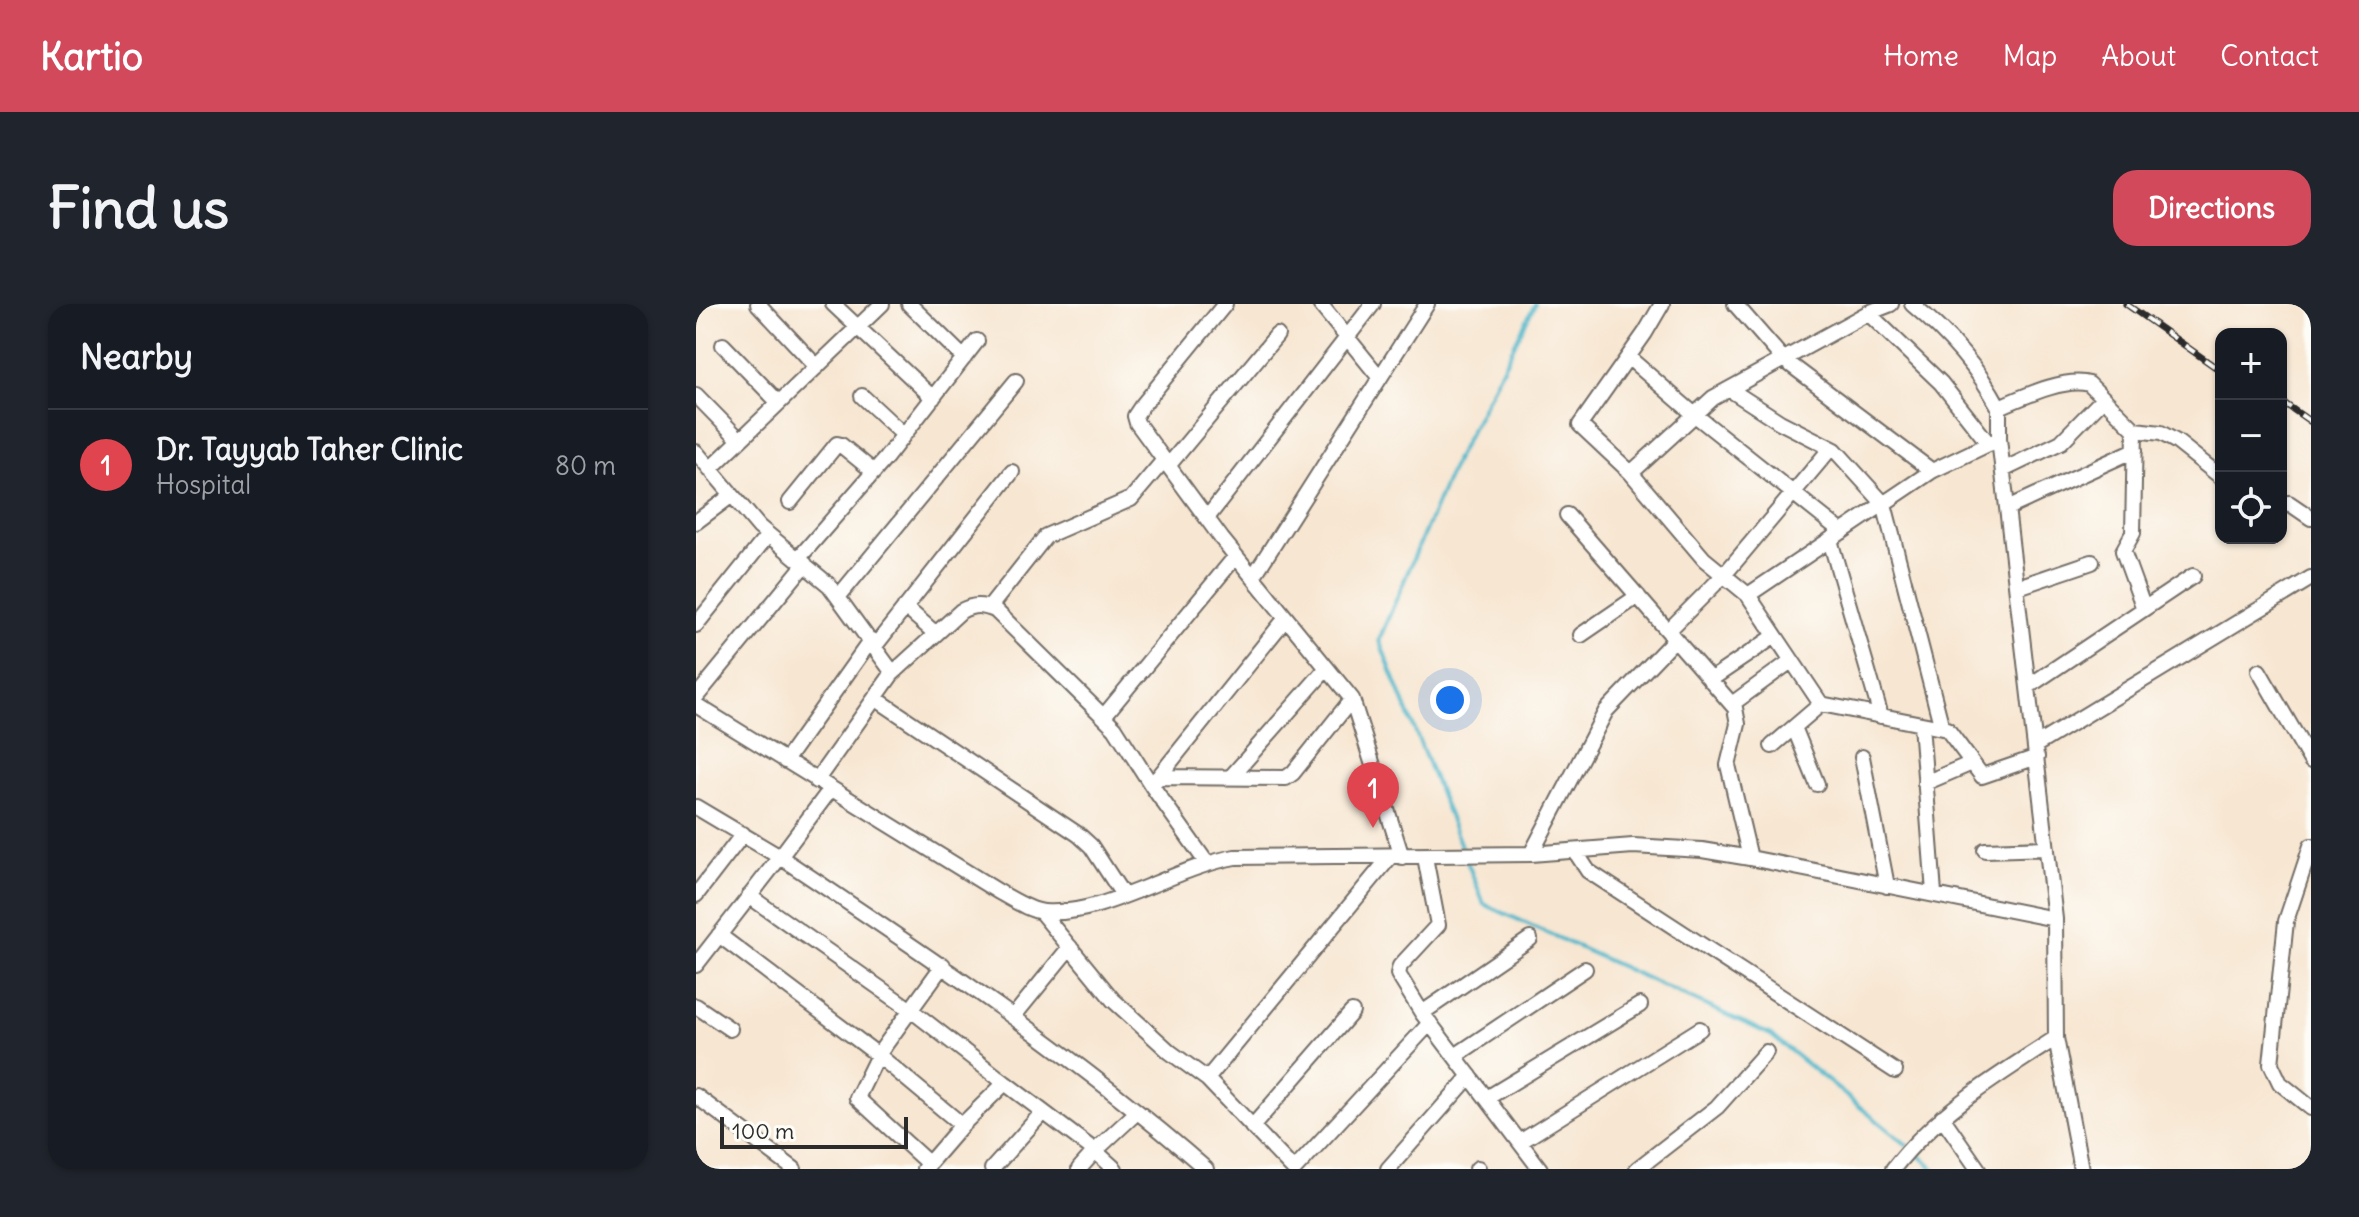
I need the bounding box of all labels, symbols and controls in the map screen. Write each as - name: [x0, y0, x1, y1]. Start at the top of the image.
- text: Kartio: [40, 33, 143, 80]
- text: Home: [1883, 38, 1959, 74]
- text: Map: [2003, 38, 2057, 74]
- text: About: [2101, 38, 2176, 74]
- text: Contact: [2220, 38, 2319, 74]
- button: Directions: [2113, 170, 2311, 246]
- text: Find us: [48, 173, 229, 243]
- map controls: [2215, 328, 2287, 544]
- button: +: [2215, 328, 2287, 400]
- text: Nearby: [80, 335, 193, 378]
- button: −: [2215, 400, 2287, 472]
- text: Dr. Tayyab Taher Clinic: [156, 430, 463, 468]
- text: 1: [101, 449, 111, 482]
- text: 80 m: [555, 449, 616, 482]
- text: Hospital: [156, 468, 251, 501]
- button: locate: [2215, 472, 2287, 544]
- your location: [1430, 680, 1470, 720]
- pin: 1: [1347, 762, 1399, 828]
- scale bar: [720, 1113, 908, 1149]
- text: 100 m: [732, 1117, 794, 1145]

